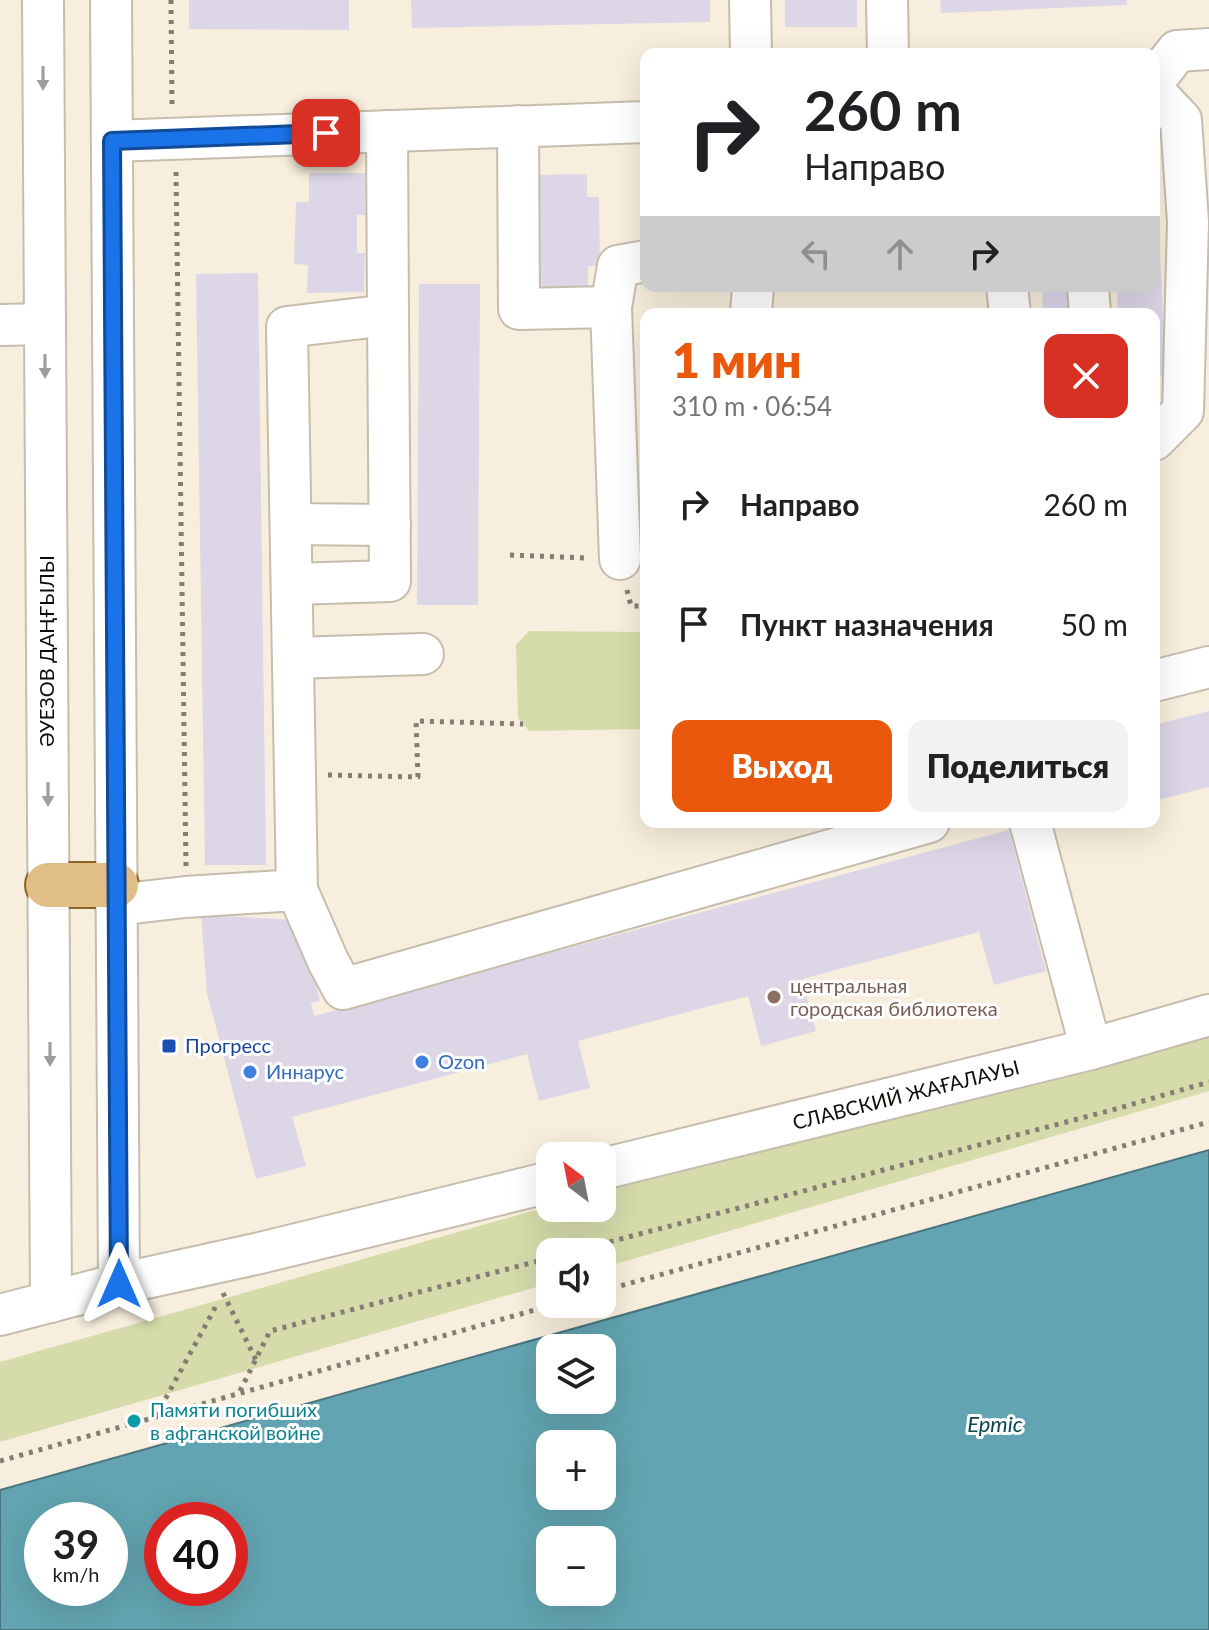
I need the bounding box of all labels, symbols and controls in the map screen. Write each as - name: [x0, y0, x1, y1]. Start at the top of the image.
- one-way arrow: [37, 66, 49, 91]
- text: 260 m: [804, 76, 962, 143]
- icon: right: [672, 80, 776, 184]
- pin: [292, 99, 360, 167]
- icon: arrive: [304, 111, 348, 155]
- text: Направо: [804, 144, 945, 188]
- icon: left: [794, 232, 838, 276]
- icon: ahead: [878, 232, 922, 276]
- icon: right: [962, 232, 1006, 276]
- text: 1 мин: [672, 331, 802, 388]
- button: close: [1044, 334, 1128, 418]
- one-way arrow: [39, 354, 51, 379]
- text: 310 m · 06:54: [672, 390, 832, 422]
- icon: right: [672, 482, 716, 526]
- text: Направо: [740, 486, 860, 522]
- text: 260 m: [1043, 486, 1128, 522]
- street label: ӘУЕЗОВ ДАҢҒЫЛЫ: [34, 555, 58, 747]
- icon: arrive: [672, 602, 716, 646]
- text: Пункт назначения: [740, 606, 994, 642]
- text: 50 m: [1061, 606, 1128, 642]
- button: Выход: [672, 720, 892, 812]
- button: Поделиться: [908, 720, 1128, 812]
- one-way arrow: [42, 782, 54, 807]
- place label: центральная городская библиотека: [790, 973, 998, 1020]
- marker: центральная городская библиотека: [765, 988, 783, 1006]
- place label: Прогресс: [185, 1033, 271, 1057]
- marker: Прогресс: [160, 1037, 178, 1055]
- one-way arrow: [44, 1042, 56, 1067]
- place label: Ozon: [438, 1049, 485, 1073]
- marker: Ozon: [413, 1053, 431, 1071]
- street label: СЛАВСКИЙ ЖАҒАЛАУЫ: [790, 1054, 1022, 1134]
- place label: Иннарус: [266, 1059, 345, 1083]
- marker: Иннарус: [241, 1063, 259, 1081]
- north arrow: [536, 1142, 616, 1222]
- map controls: [536, 1142, 616, 1606]
- button: sound: [536, 1238, 616, 1318]
- position arrow: [77, 1242, 161, 1326]
- button: layers: [536, 1334, 616, 1414]
- place label: Памяти погибших в афганской войне: [150, 1397, 321, 1444]
- water label: Ертіс: [967, 1410, 1023, 1437]
- marker: Памяти погибших в афганской войне: [125, 1412, 143, 1430]
- button: +: [536, 1430, 616, 1510]
- speed limit sign: 40: [144, 1502, 248, 1606]
- text: 39: [53, 1520, 99, 1568]
- button: −: [536, 1526, 616, 1606]
- text: km/h: [53, 1562, 99, 1586]

